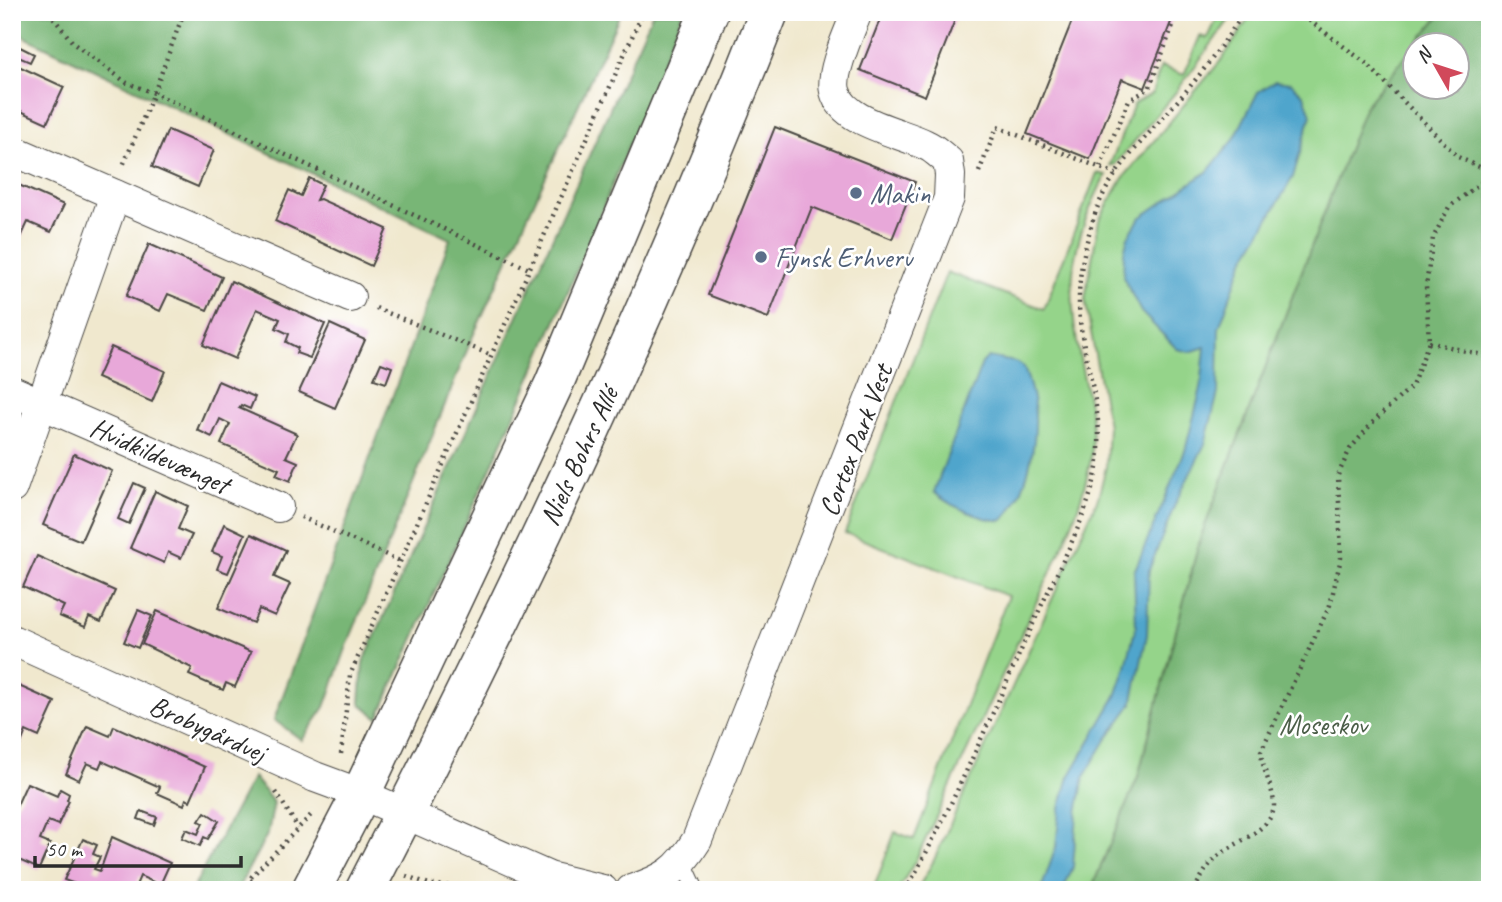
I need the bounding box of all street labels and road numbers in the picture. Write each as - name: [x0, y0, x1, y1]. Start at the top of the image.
- street label: Cortex Park Vest: [811, 357, 901, 521]
- street label: Niels Bohrs Allé: [531, 378, 627, 531]
- street label: Hvidkildevænget: [85, 409, 238, 503]
- street label: Brobygårdvej: [144, 687, 274, 771]

